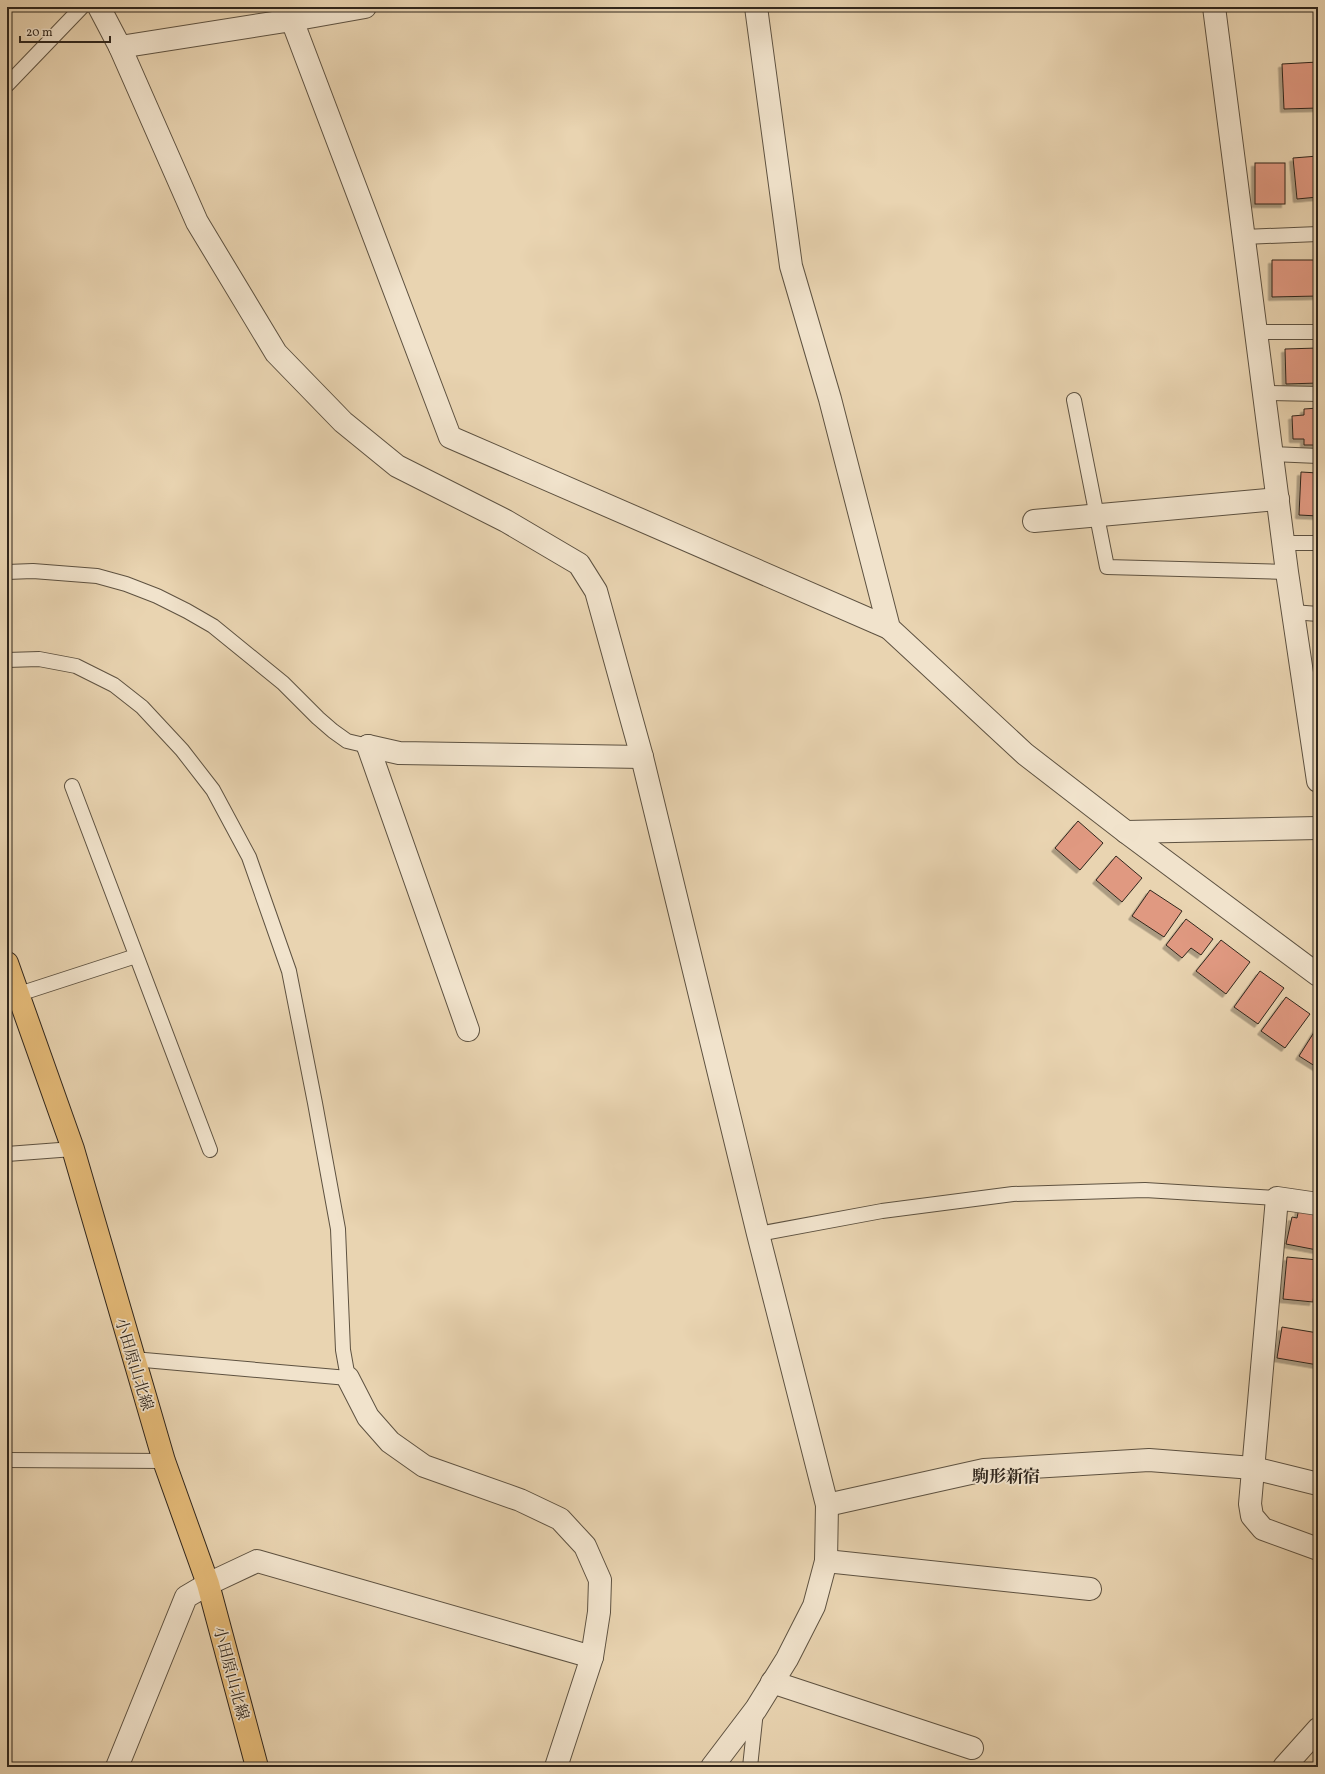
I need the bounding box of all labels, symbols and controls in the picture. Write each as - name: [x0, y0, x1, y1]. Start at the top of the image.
- scale bar: [20, 18, 110, 44]
- text: 20 m: [26, 25, 53, 41]
- street label: 小田原山北線: [109, 1315, 158, 1414]
- district label: 駒形新宿: [972, 1466, 1040, 1489]
- street label: 小田原山北線: [207, 1624, 253, 1723]

